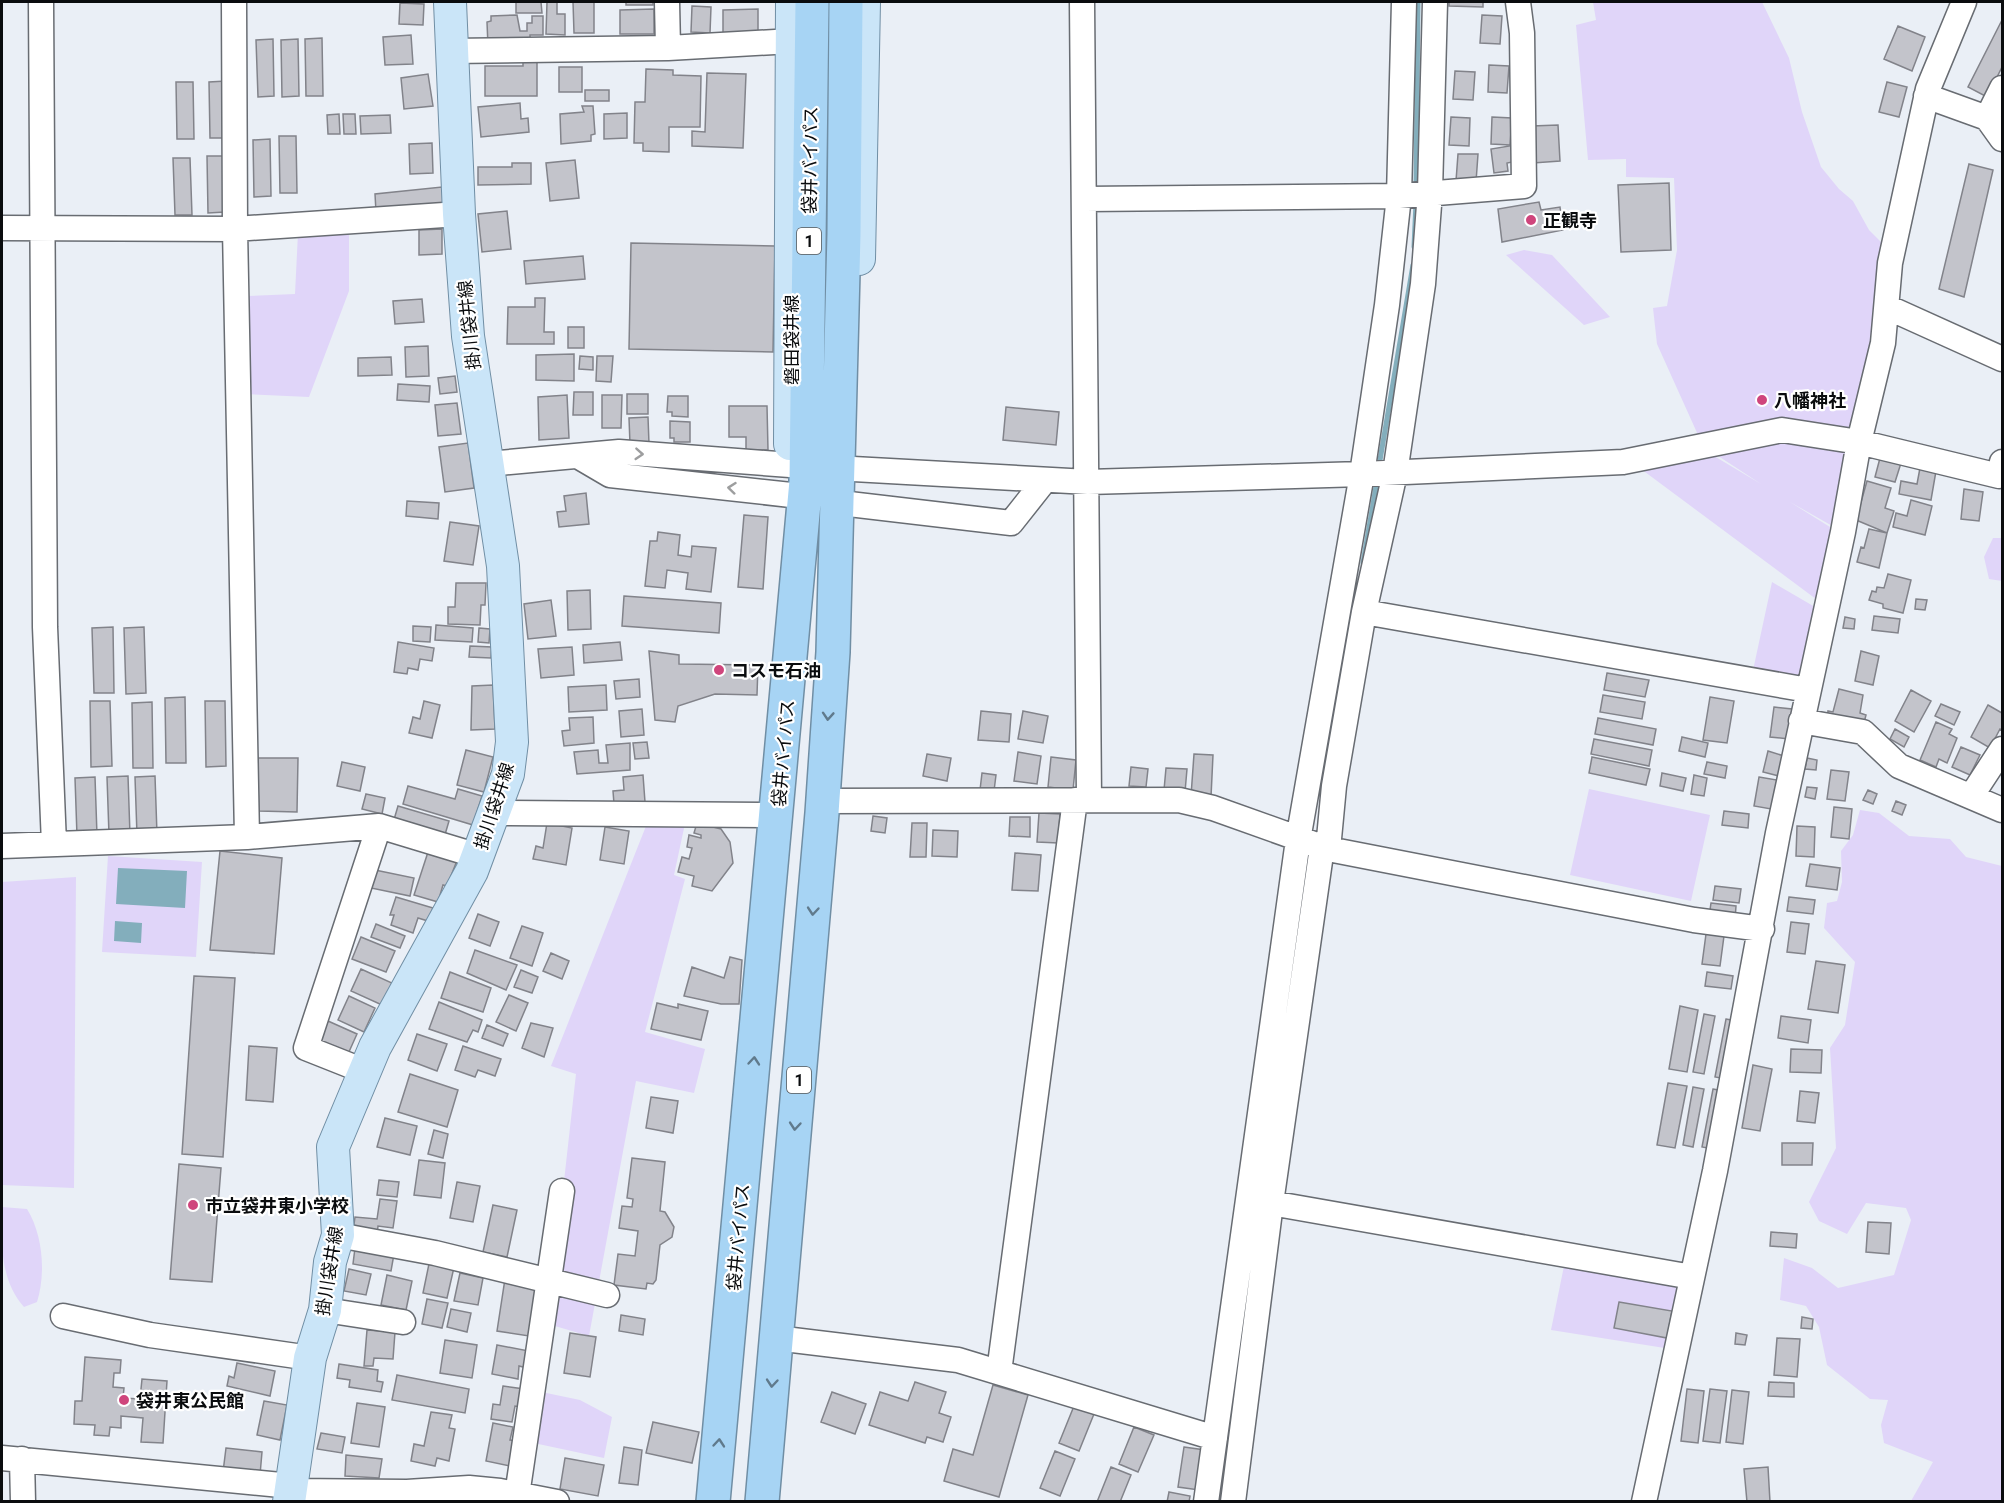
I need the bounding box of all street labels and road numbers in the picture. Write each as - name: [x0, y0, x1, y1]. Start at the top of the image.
- street label: 袋井バイパス: [799, 106, 821, 214]
- road number: 1: [797, 228, 821, 254]
- street label: 掛川袋井線: [454, 279, 484, 371]
- street label: 磐田袋井線: [781, 295, 802, 385]
- street label: 袋井バイパス: [768, 698, 798, 808]
- street label: 掛川袋井線: [470, 760, 518, 852]
- road number: 1: [787, 1067, 811, 1093]
- street label: 袋井バイパス: [723, 1182, 753, 1292]
- street label: 掛川袋井線: [312, 1225, 346, 1317]

